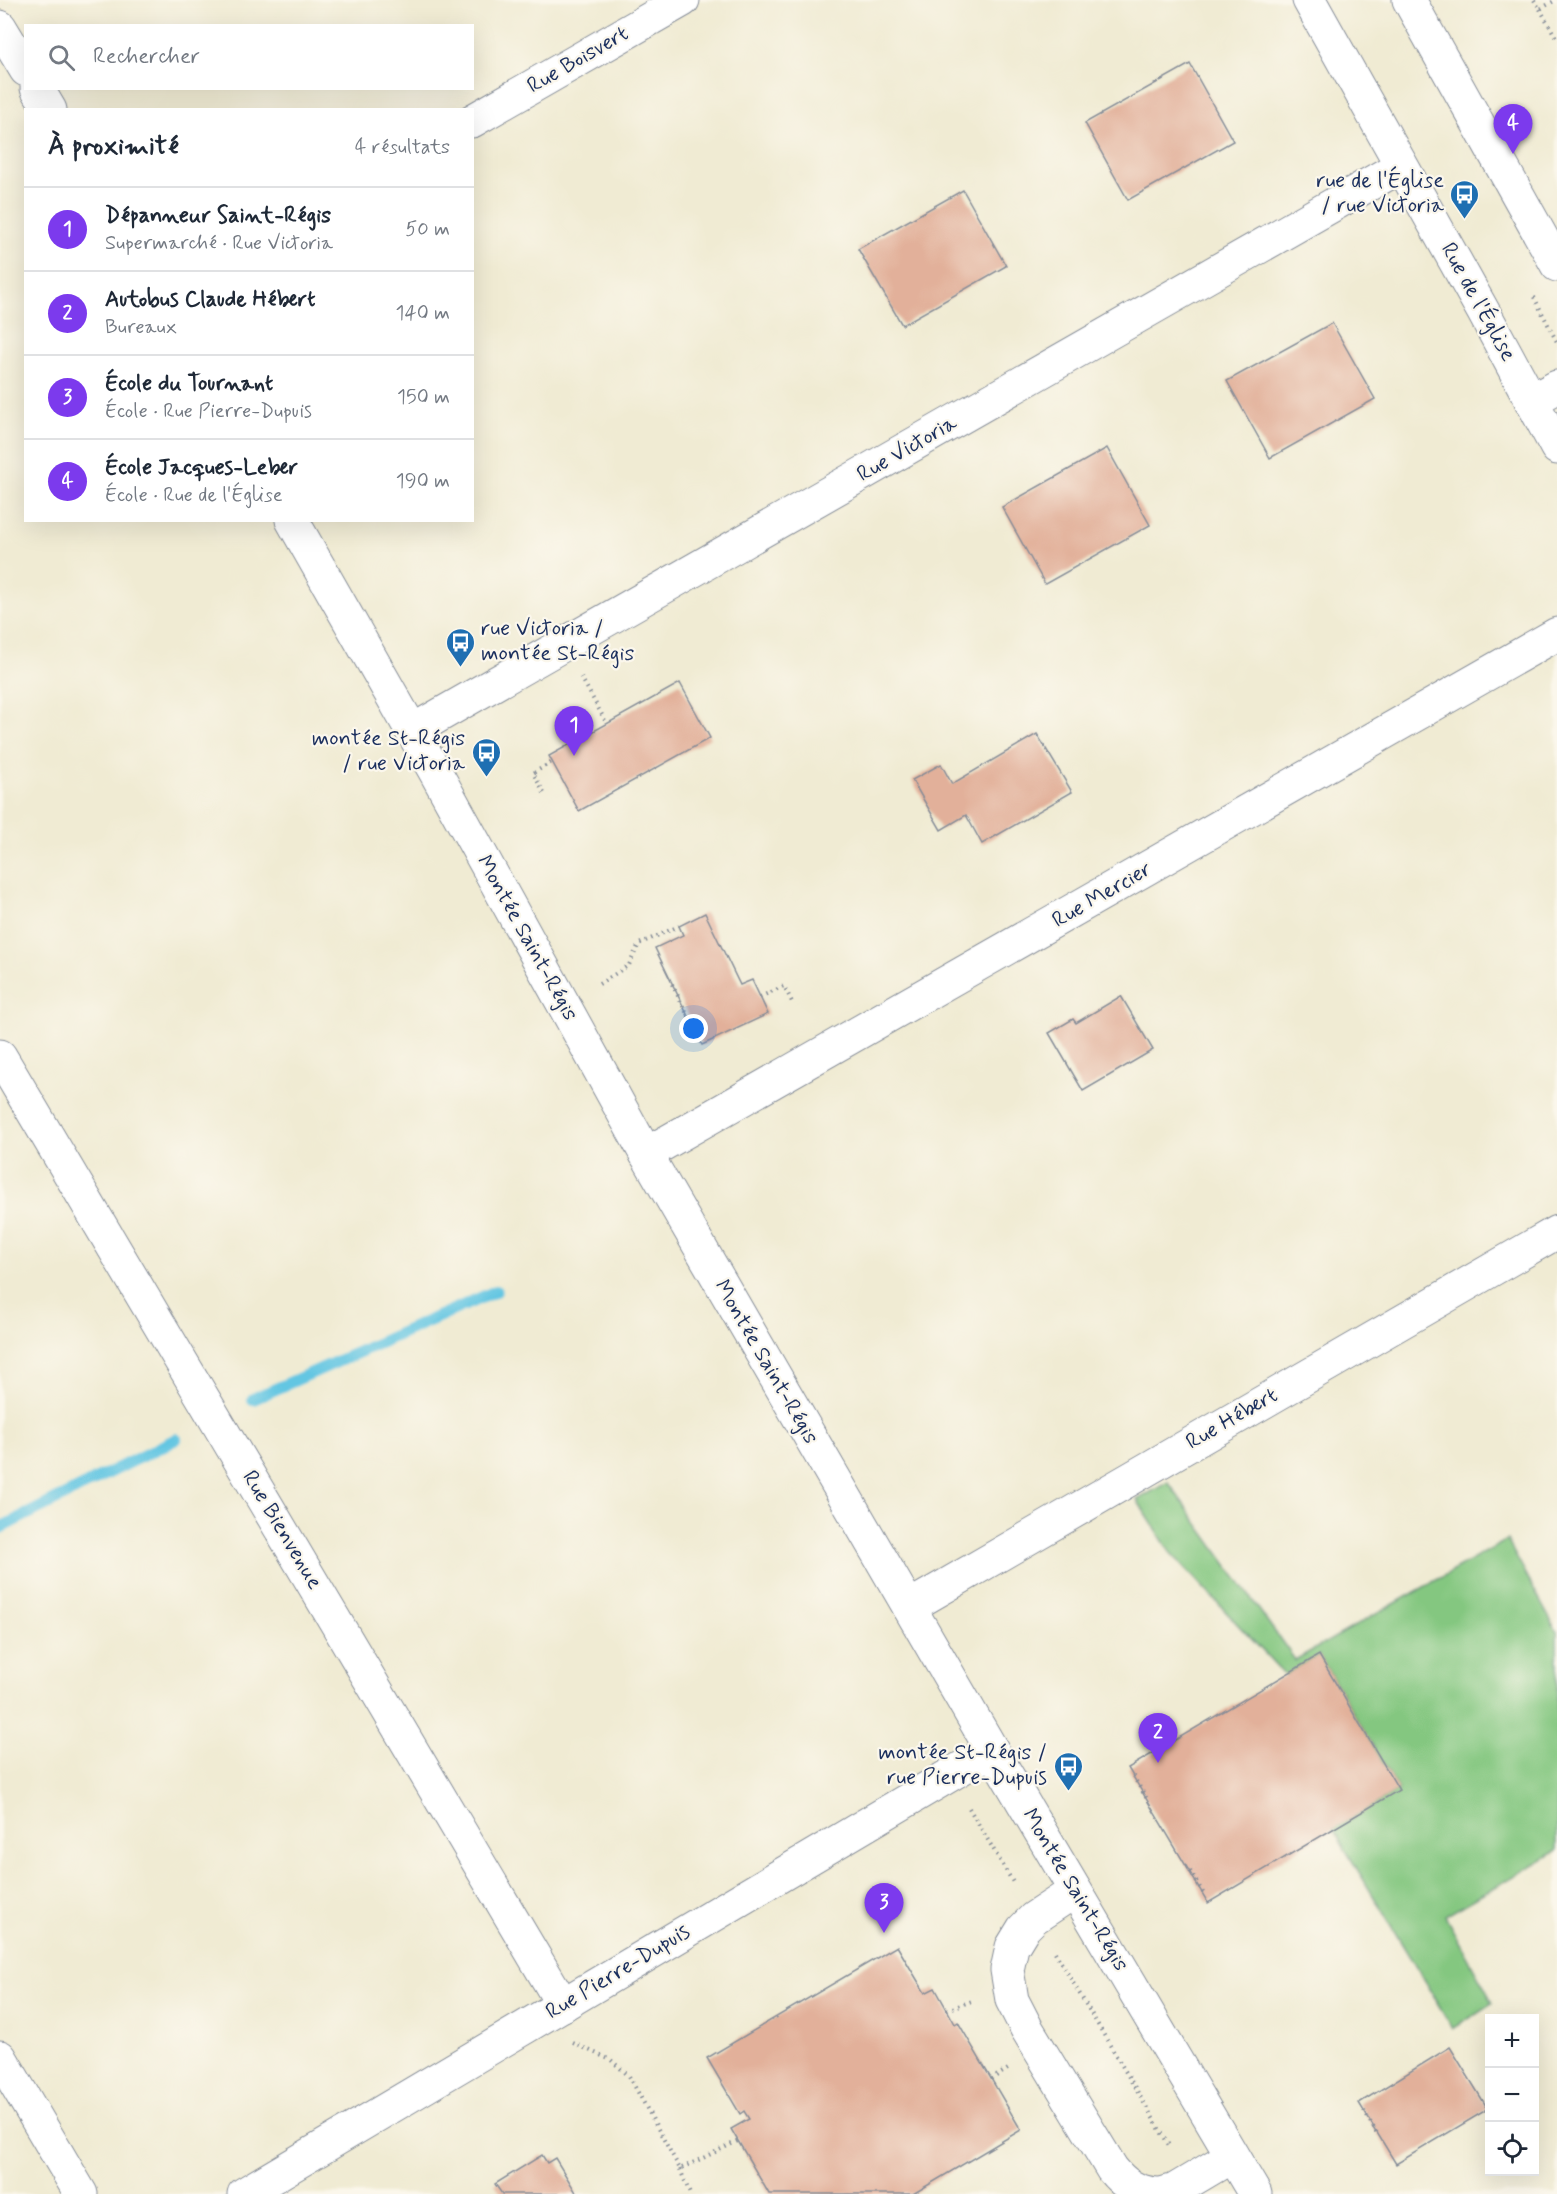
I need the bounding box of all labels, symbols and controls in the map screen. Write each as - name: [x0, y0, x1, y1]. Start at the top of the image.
- street label: Rue Boisvert: [522, 20, 634, 100]
- search box: [24, 24, 474, 90]
- icon: search: [45, 41, 78, 74]
- text: Rechercher: [93, 43, 200, 71]
- pin: 4: [1494, 104, 1532, 154]
- text: À proximité: [48, 130, 179, 164]
- text: 4 résultats: [355, 134, 450, 161]
- place label: rue de l'Église / rue Victoria: [1316, 166, 1445, 220]
- bus stop icon: rue de l'Église / rue Victoria: [1449, 178, 1481, 220]
- text: Dépanneur Saint-Régis: [105, 202, 331, 230]
- text: 1: [63, 216, 72, 243]
- text: 50 m: [405, 216, 450, 243]
- text: Supermarché · Rue Victoria: [105, 230, 333, 257]
- street label: Rue de l'Église: [1433, 237, 1523, 367]
- text: Autobus Claude Hébert: [105, 286, 315, 314]
- text: 2: [63, 300, 72, 327]
- text: 140 m: [396, 300, 450, 327]
- text: Bureaux: [105, 314, 177, 341]
- text: École du Tournant: [105, 370, 273, 398]
- text: 3: [63, 384, 72, 411]
- text: 150 m: [397, 384, 450, 411]
- text: École · Rue Pierre-Dupuis: [105, 398, 312, 425]
- street label: Rue Victoria: [852, 409, 963, 489]
- text: École Jacques-Leber: [105, 454, 298, 482]
- text: 4: [62, 468, 73, 495]
- text: 190 m: [396, 468, 450, 495]
- text: École · Rue de l'Église: [105, 482, 283, 509]
- place label: rue Victoria / montée St-Régis: [481, 615, 634, 669]
- bus stop icon: rue Victoria / montée St-Régis: [444, 626, 476, 668]
- pin: 1: [554, 706, 594, 756]
- place label: montée St-Régis / rue Victoria: [312, 725, 466, 778]
- bus stop icon: montée St-Régis / rue Victoria: [470, 736, 502, 778]
- street label: Montée Saint-Régis: [469, 850, 584, 1026]
- street label: Rue Mercier: [1047, 855, 1157, 935]
- your location: [679, 1014, 708, 1043]
- street label: Montée Saint-Régis: [707, 1275, 824, 1450]
- street label: Rue Hébert: [1181, 1381, 1283, 1457]
- street label: Rue Bienvenue: [236, 1465, 329, 1595]
- pin: 2: [1138, 1714, 1178, 1763]
- place label: montée St-Régis / rue Pierre-Dupuis: [878, 1739, 1047, 1792]
- bus stop icon: montée St-Régis / rue Pierre-Dupuis: [1052, 1750, 1084, 1792]
- street label: Montée Saint-Régis: [1014, 1803, 1135, 1977]
- pin: 3: [864, 1884, 904, 1933]
- street label: Rue Pierre-Dupuis: [541, 1918, 696, 2026]
- map controls: [1485, 2014, 1539, 2176]
- button: +: [1485, 2014, 1539, 2068]
- button: −: [1485, 2068, 1539, 2122]
- button: locate: [1485, 2122, 1539, 2176]

